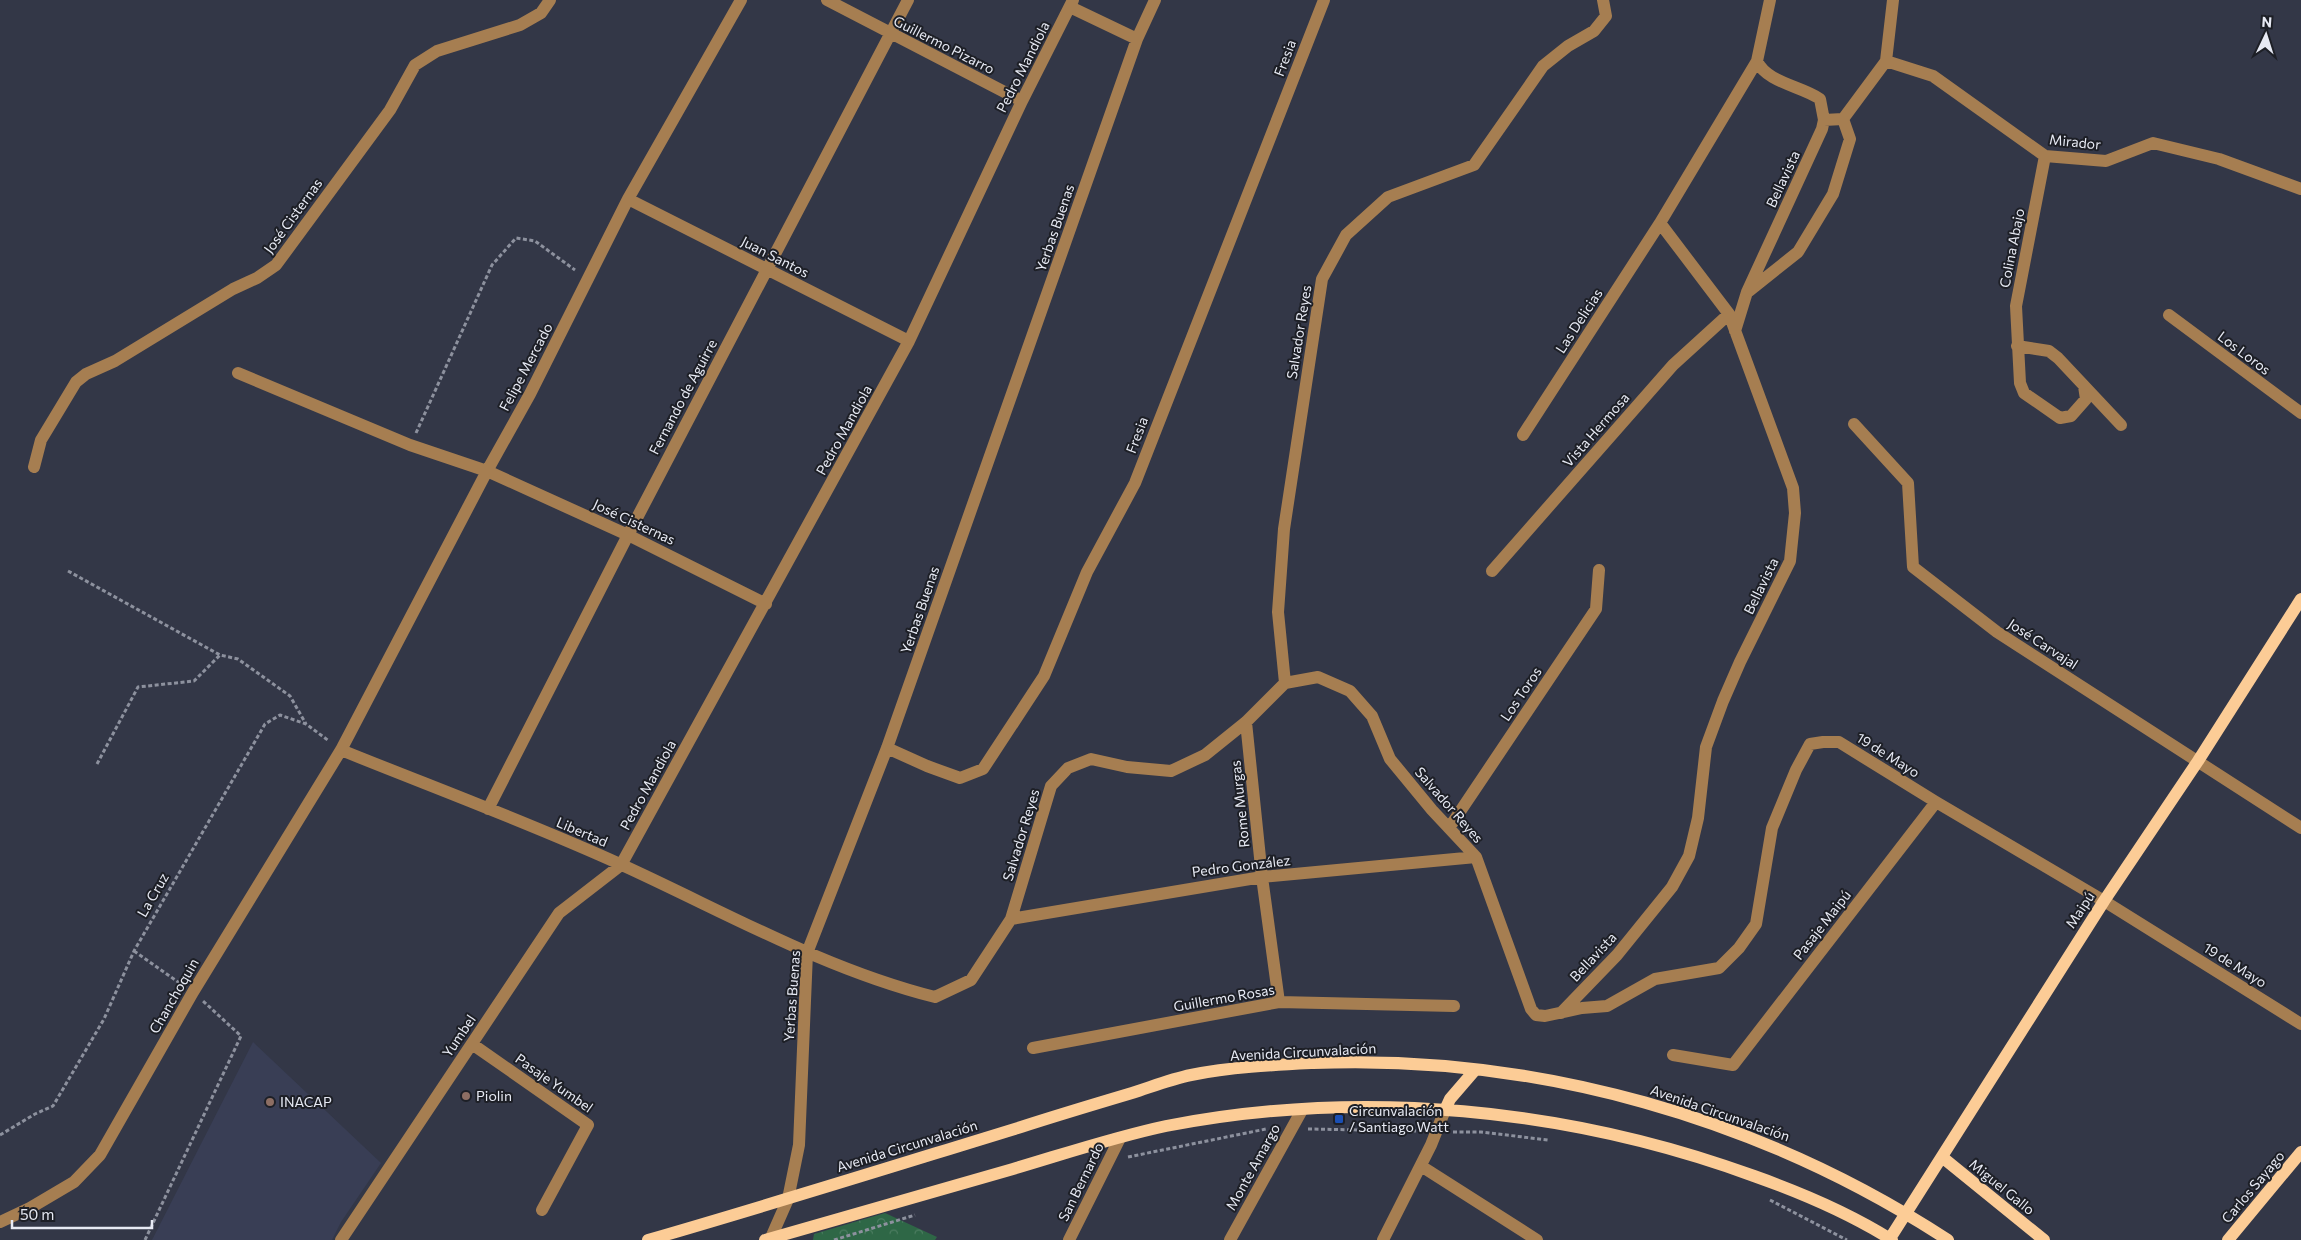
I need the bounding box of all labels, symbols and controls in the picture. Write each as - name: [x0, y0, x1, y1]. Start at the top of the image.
- north arrow: [2241, 10, 2291, 60]
- street label: Guillermo Pizarro: [891, 12, 998, 77]
- text: N: [2261, 13, 2273, 30]
- street label: Pedro Mandiola: [992, 18, 1053, 115]
- street label: Fresia: [1270, 37, 1299, 79]
- street label: Mirador: [2048, 130, 2102, 153]
- street label: Bellavista: [1762, 148, 1803, 210]
- street label: José Cisternas: [260, 175, 326, 257]
- street label: Yerbas Buenas: [1032, 182, 1077, 274]
- street label: Colina Abajo: [1996, 207, 2028, 289]
- street label: Juan Santos: [739, 232, 812, 281]
- street label: Salvador Reyes: [1283, 284, 1314, 380]
- street label: Las Delicias: [1551, 285, 1606, 356]
- street label: Felipe Mercado: [495, 320, 556, 414]
- street label: Los Loros: [2215, 327, 2274, 378]
- street label: Fernando de Aguirre: [645, 336, 720, 457]
- street label: Pedro Mandiola: [812, 382, 875, 478]
- street label: Vista Hermosa: [1559, 389, 1633, 470]
- street label: Fresia: [1122, 414, 1151, 456]
- street label: José Cisternas: [590, 495, 678, 548]
- street label: Bellavista: [1740, 555, 1782, 617]
- street label: Yerbas Buenas: [897, 564, 942, 656]
- street label: José Carvajal: [2005, 615, 2081, 673]
- street label: Los Toros: [1496, 663, 1545, 724]
- street label: 19 de Mayo: [1854, 729, 1923, 781]
- street label: Pedro Mandiola: [616, 737, 679, 833]
- street label: Rome Murgas: [1226, 760, 1253, 848]
- street label: Salvador Reyes: [1412, 763, 1487, 846]
- street label: Salvador Reyes: [998, 787, 1043, 883]
- street label: Libertad: [554, 813, 610, 850]
- street label: Pedro González: [1191, 851, 1291, 880]
- street label: La Cruz: [133, 870, 172, 920]
- street label: Pasaje Maipú: [1789, 886, 1854, 963]
- street label: Maipú: [2061, 888, 2098, 931]
- street label: Bellavista: [1566, 929, 1620, 985]
- street label: 19 de Mayo: [2201, 939, 2270, 991]
- street label: Yerbas Buenas: [780, 950, 803, 1042]
- street label: Chanchoquin: [145, 955, 202, 1036]
- street label: Guillermo Rosas: [1172, 980, 1276, 1015]
- street label: Yumbel: [438, 1011, 479, 1060]
- street label: Avenida Circunvalación: [1229, 1039, 1377, 1064]
- street label: Pasaje Yumbel: [512, 1050, 596, 1116]
- street label: Avenida Circunvalación: [1648, 1081, 1792, 1144]
- place label: Piolin: [476, 1087, 512, 1104]
- marker: Piolin: [460, 1090, 472, 1102]
- place label: INACAP: [280, 1093, 332, 1110]
- marker: INACAP: [264, 1096, 276, 1108]
- place label: Circunvalación / Santiago Watt: [1349, 1102, 1449, 1135]
- marker: Circunvalación / Santiago Watt: [1333, 1113, 1345, 1125]
- street label: Avenida Circunvalación: [834, 1116, 979, 1175]
- street label: Monte Amargo: [1222, 1121, 1283, 1213]
- street label: San Bernardo: [1054, 1140, 1107, 1224]
- street label: Carlos Sayago: [2218, 1147, 2288, 1226]
- street label: Miguel Gallo: [1966, 1155, 2038, 1218]
- scale bar: [12, 1198, 152, 1230]
- text: 50 m: [20, 1205, 54, 1223]

